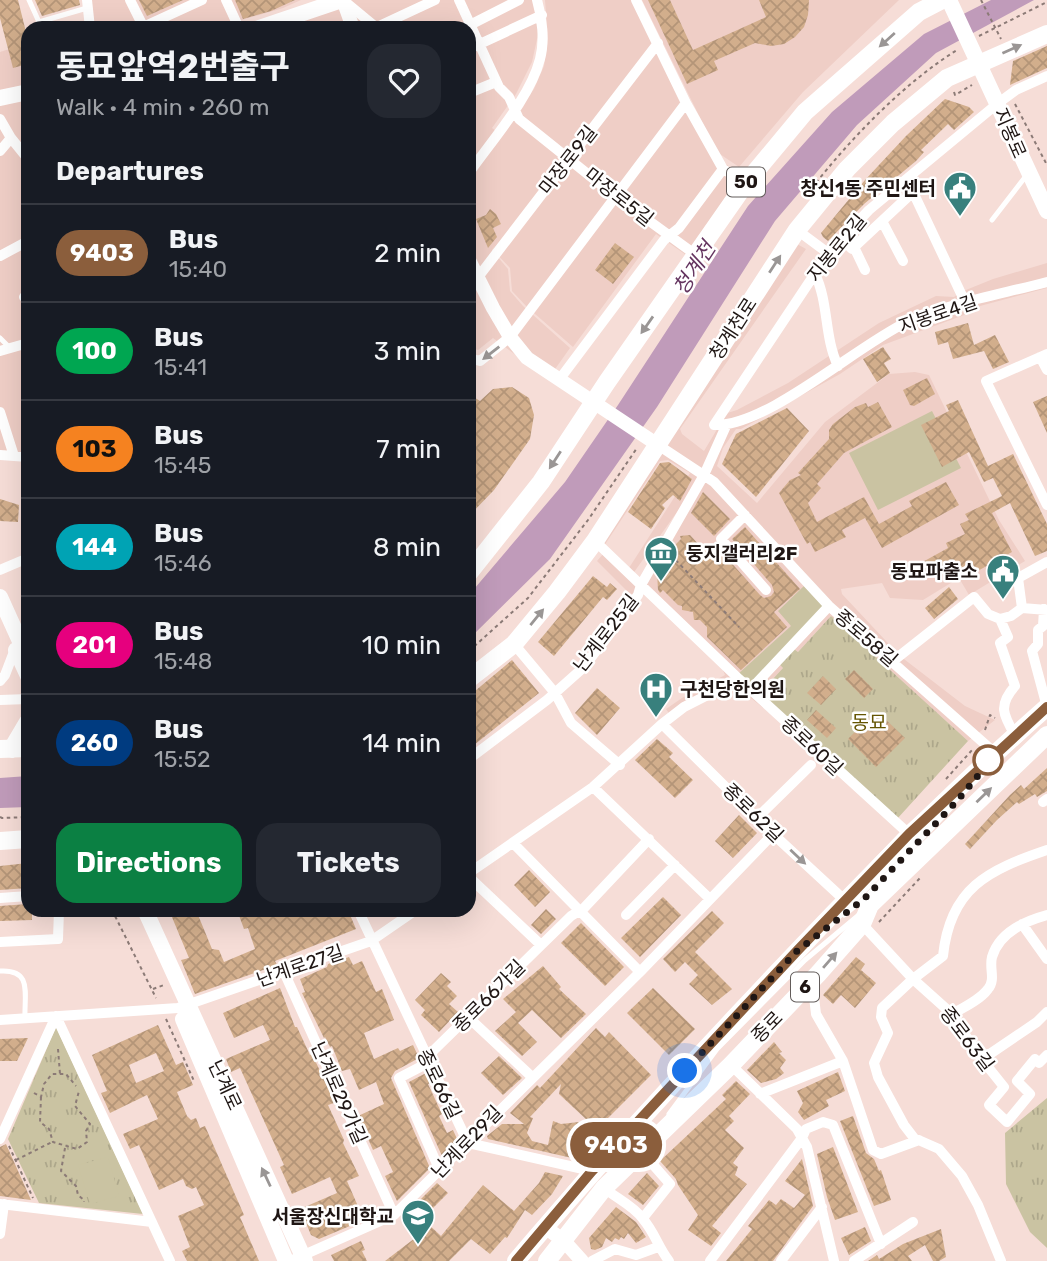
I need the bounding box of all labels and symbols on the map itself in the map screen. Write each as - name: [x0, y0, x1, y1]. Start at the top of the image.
- one-way arrow: [878, 32, 896, 48]
- one-way arrow: [1002, 43, 1023, 54]
- street label: 지봉로: [989, 104, 1031, 162]
- street label: 마장로9길: [534, 121, 602, 199]
- street label: 마장로5길: [580, 163, 658, 231]
- road number: 50: [727, 168, 765, 196]
- public building icon: 창신1동 주민센터: [941, 169, 979, 218]
- place label: 창신1동 주민센터: [800, 177, 936, 200]
- street label: 지봉로2길: [803, 209, 871, 287]
- water label: 청계천: [668, 235, 722, 299]
- one-way arrow: [768, 255, 782, 273]
- street label: 지봉로4길: [896, 290, 980, 338]
- street label: 청계천로: [704, 293, 762, 365]
- one-way arrow: [640, 316, 654, 334]
- one-way arrow: [482, 345, 500, 360]
- one-way arrow: [548, 451, 562, 469]
- museum icon: 둥지갤러리2F: [642, 534, 680, 583]
- place label: 둥지갤러리2F: [686, 542, 798, 565]
- public building icon: 동묘파출소: [984, 552, 1022, 601]
- place label: 동묘파출소: [891, 560, 978, 583]
- street label: 난계로25길: [569, 590, 643, 676]
- street label: 종로58길: [830, 604, 902, 672]
- one-way arrow: [529, 608, 544, 625]
- hospital icon: 구천당한의원: [637, 670, 675, 719]
- place label: 구천당한의원: [680, 678, 785, 701]
- park label: 동묘: [852, 711, 886, 734]
- street label: 종로60길: [776, 712, 848, 780]
- unlabelled marker: [973, 745, 1003, 775]
- street label: 종로62길: [718, 779, 788, 847]
- one-way arrow: [976, 787, 993, 804]
- one-way arrow: [789, 849, 806, 865]
- street label: 난계로27길: [253, 940, 347, 992]
- one-way arrow: [822, 952, 837, 969]
- street label: 종로66가길: [448, 955, 530, 1037]
- road number: 6: [791, 972, 819, 1002]
- street label: 종로63길: [935, 1002, 999, 1076]
- street label: 종로: [747, 1006, 787, 1048]
- street label: 난계로29가길: [306, 1038, 372, 1148]
- street label: 종로66길: [412, 1045, 466, 1123]
- your location: [667, 1053, 702, 1088]
- street label: 난계로: [203, 1056, 247, 1114]
- street label: 난계로29길: [427, 1101, 507, 1183]
- line badge: 9403: [567, 1122, 665, 1168]
- one-way arrow: [261, 1166, 272, 1187]
- school or university icon: 서울장신대학교: [399, 1197, 437, 1246]
- place label: 서울장신대학교: [272, 1205, 394, 1228]

